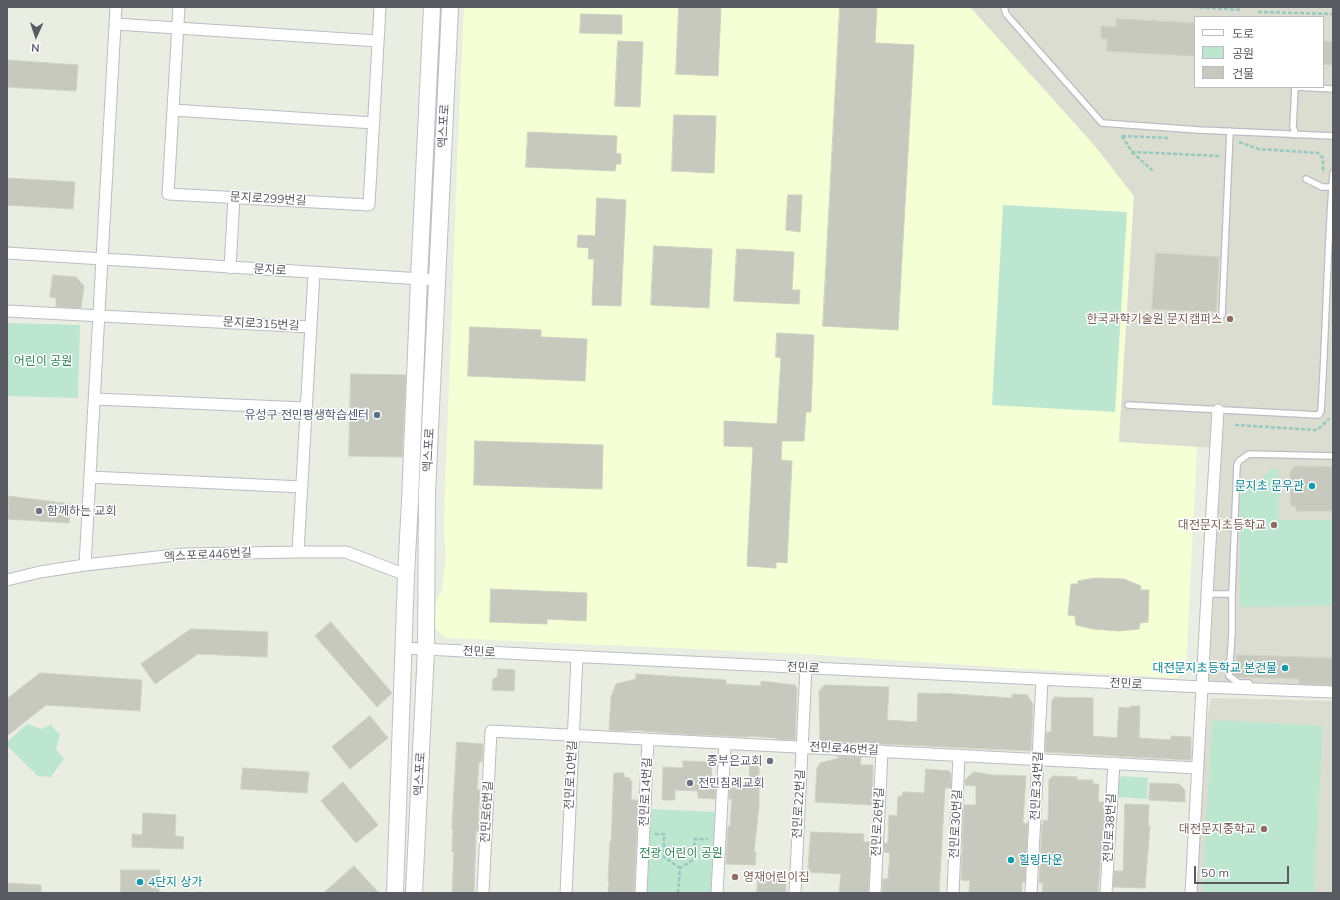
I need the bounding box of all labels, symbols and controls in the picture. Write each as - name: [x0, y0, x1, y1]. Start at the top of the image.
- north arrow: [16, 16, 56, 56]
- legend: [1194, 16, 1324, 88]
- text: 도로: [1232, 26, 1254, 41]
- text: N: [31, 41, 40, 55]
- text: 공원: [1232, 46, 1254, 61]
- text: 건물: [1232, 66, 1254, 81]
- street label: 엑스포로: [436, 104, 452, 148]
- street label: 문지로299번길: [229, 190, 307, 208]
- street label: 문지로: [253, 262, 287, 278]
- place label: 한국과학기술원 문지캠퍼스: [1086, 312, 1222, 326]
- marker: 한국과학기술원 문지캠퍼스: [1225, 314, 1235, 324]
- street label: 문지로315번길: [222, 315, 300, 333]
- park label: 어린이 공원: [14, 354, 72, 368]
- place label: 유성구 전민평생학습센터: [244, 408, 369, 422]
- marker: 유성구 전민평생학습센터: [372, 410, 382, 420]
- street label: 엑스포로: [421, 428, 437, 472]
- place label: 문지초 문우관: [1235, 479, 1304, 493]
- marker: 문지초 문우관: [1307, 481, 1317, 491]
- place label: 함께하는 교회: [47, 504, 116, 518]
- marker: 함께하는 교회: [34, 506, 44, 516]
- place label: 대전문지초등학교: [1178, 518, 1266, 532]
- marker: 대전문지초등학교: [1269, 520, 1279, 530]
- street label: 엑스포로446번길: [164, 546, 252, 564]
- street label: 전민로: [462, 644, 496, 660]
- street label: 전민로: [786, 660, 820, 676]
- place label: 대전문지초등학교 본건물: [1152, 661, 1277, 675]
- marker: 대전문지초등학교 본건물: [1280, 663, 1290, 673]
- street label: 전민로: [1109, 676, 1143, 692]
- street label: 전민로10번길: [562, 740, 580, 810]
- street label: 전민로46번길: [809, 740, 879, 758]
- street label: 전민로34번길: [1028, 751, 1046, 821]
- street label: 엑스포로: [412, 752, 428, 796]
- place label: 중부은교회: [707, 754, 762, 768]
- marker: 중부은교회: [765, 756, 775, 766]
- street label: 전민로14번길: [637, 757, 655, 827]
- street label: 전민로22번길: [790, 769, 808, 839]
- place label: 전민침례교회: [698, 776, 764, 790]
- marker: 전민침례교회: [685, 778, 695, 788]
- street label: 전민로6번길: [478, 780, 496, 844]
- street label: 전민로26번길: [869, 787, 887, 857]
- street label: 전민로30번길: [947, 789, 965, 859]
- street label: 전민로38번길: [1101, 793, 1119, 863]
- place label: 대전문지중학교: [1179, 822, 1256, 836]
- marker: 대전문지중학교: [1259, 824, 1269, 834]
- park label: 전광 어린이 공원: [639, 846, 723, 860]
- place label: 힐링타운: [1019, 853, 1063, 867]
- marker: 힐링타운: [1006, 855, 1016, 865]
- scale bar: [1196, 858, 1291, 884]
- text: 50 m: [1201, 865, 1229, 880]
- place label: 영재어린이집: [743, 870, 809, 884]
- marker: 영재어린이집: [730, 872, 740, 882]
- place label: 4단지 상가: [148, 875, 202, 889]
- marker: 4단지 상가: [135, 877, 145, 887]

